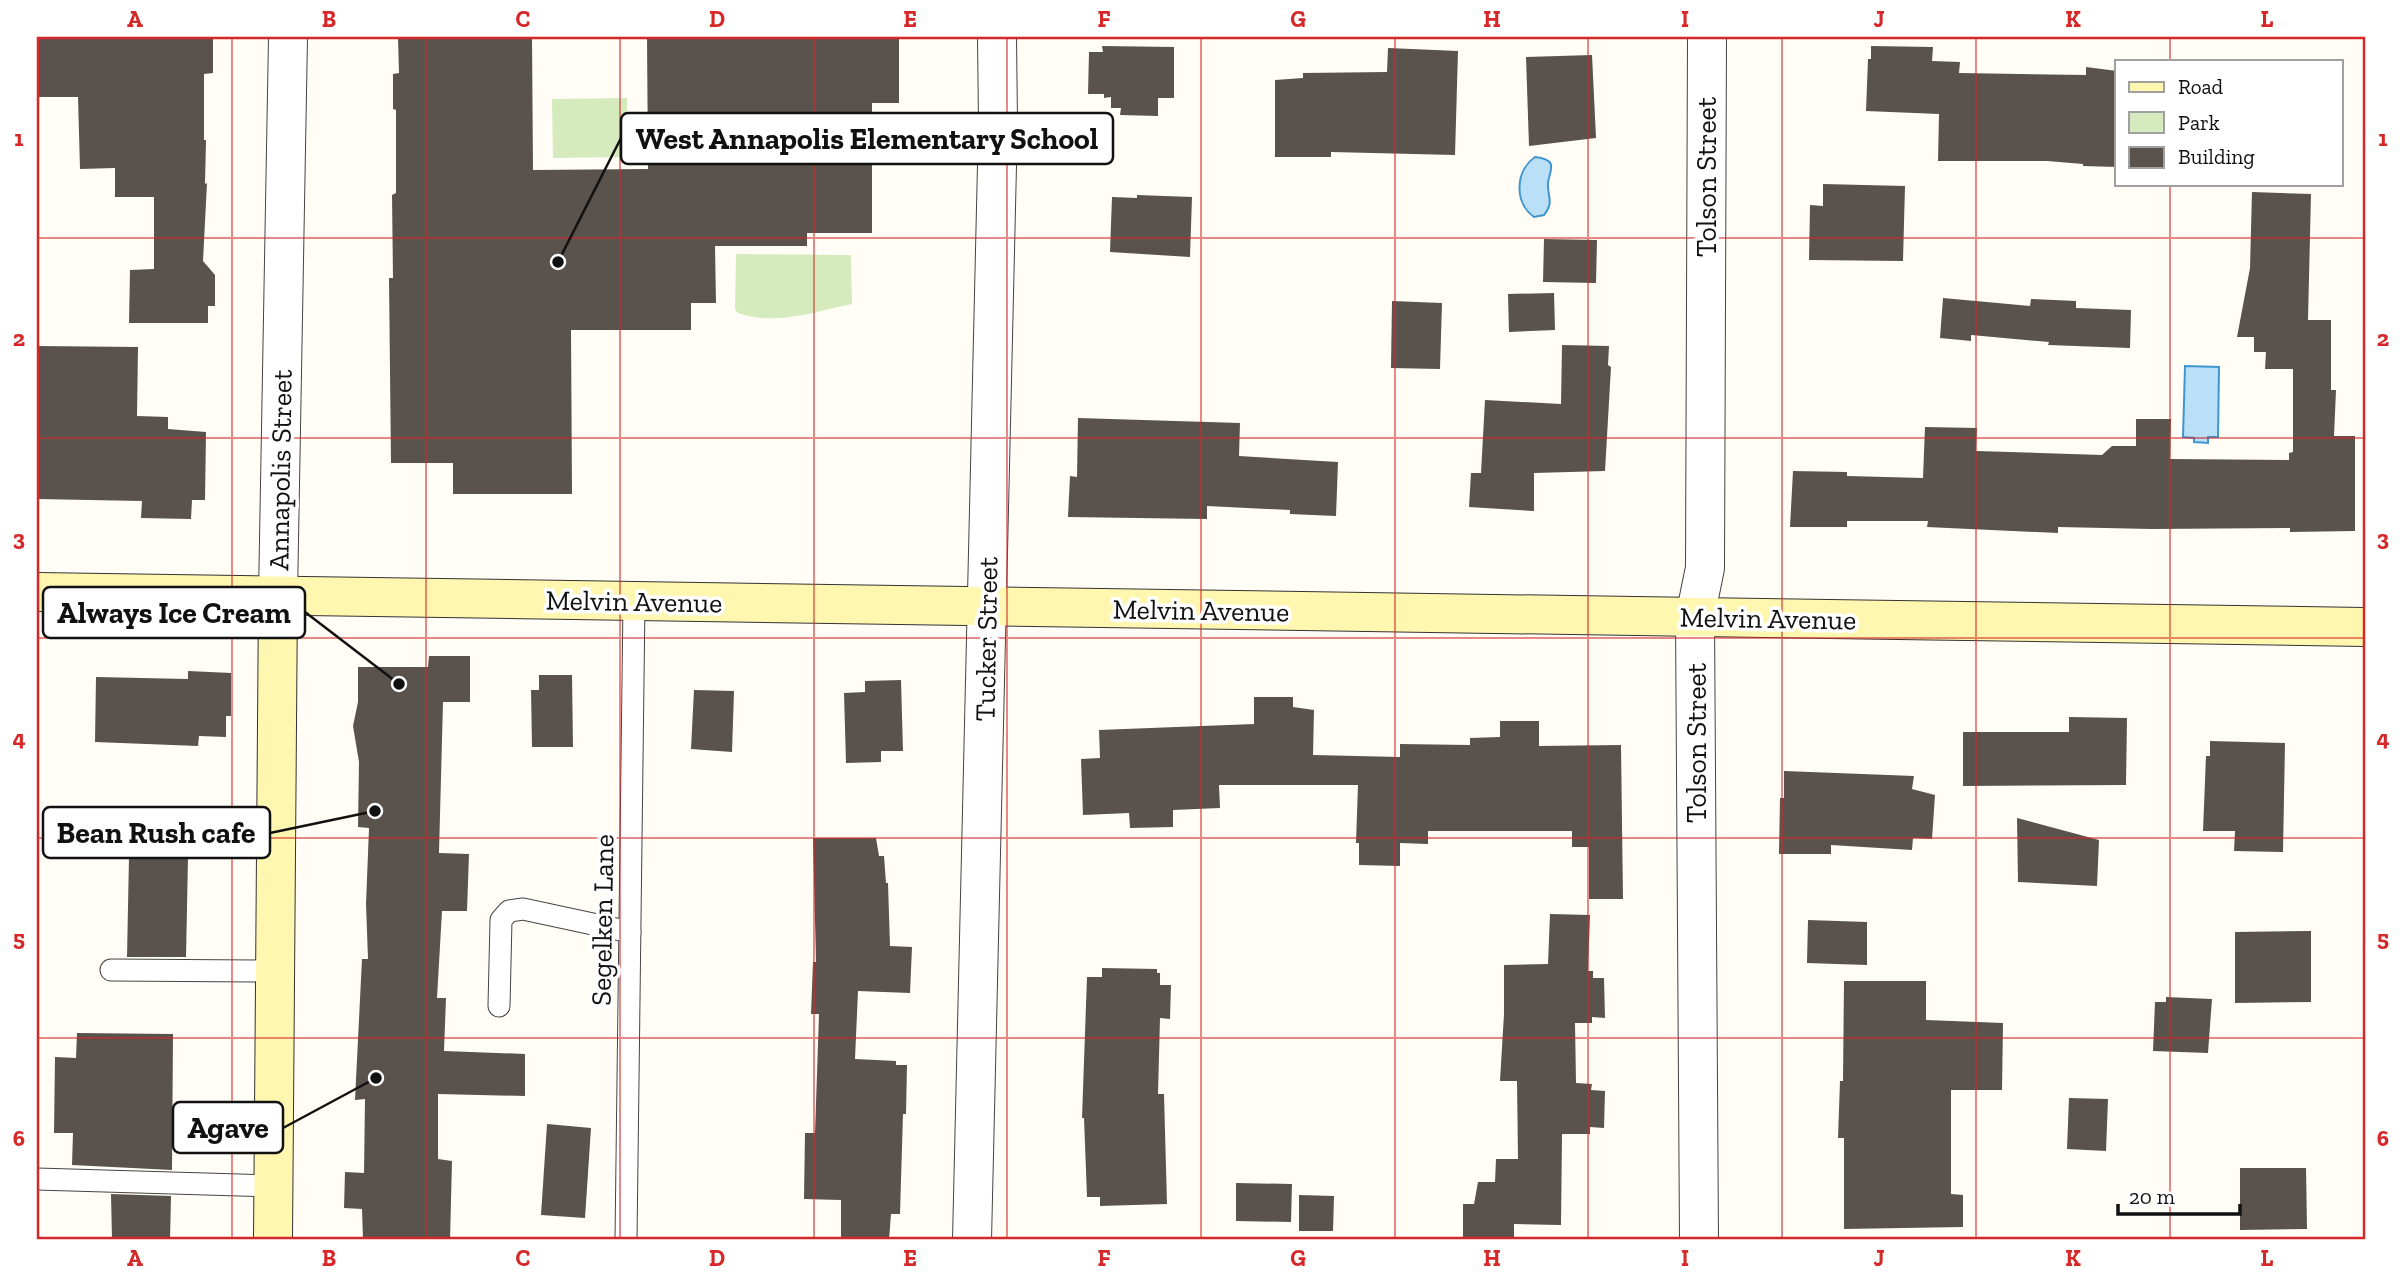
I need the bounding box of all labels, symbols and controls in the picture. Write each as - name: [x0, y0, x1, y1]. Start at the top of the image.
- text: A: [127, 5, 143, 33]
- text: B: [322, 5, 336, 33]
- text: C: [516, 5, 530, 33]
- text: D: [709, 5, 725, 33]
- text: E: [903, 5, 917, 33]
- text: F: [1097, 5, 1111, 33]
- text: G: [1290, 5, 1306, 33]
- text: H: [1483, 5, 1501, 33]
- text: I: [1681, 5, 1689, 33]
- text: J: [1873, 5, 1885, 33]
- text: K: [2065, 5, 2081, 33]
- text: L: [2261, 5, 2274, 33]
- legend: [2115, 60, 2342, 186]
- text: Road: [2178, 74, 2224, 99]
- street label: Tolson Street: [1690, 96, 1723, 257]
- text: Park: [2178, 110, 2220, 135]
- callout: West Annapolis Elementary School: [621, 113, 1113, 164]
- text: West Annapolis Elementary School: [636, 121, 1099, 157]
- text: 1: [14, 124, 24, 152]
- text: 1: [2378, 124, 2388, 152]
- text: Building: [2178, 144, 2255, 169]
- text: 2: [13, 324, 25, 352]
- text: 2: [2377, 324, 2389, 352]
- street label: Annapolis Street: [262, 369, 299, 571]
- text: 3: [13, 524, 25, 552]
- text: 3: [2377, 524, 2389, 552]
- street label: Tucker Street: [969, 556, 1004, 722]
- street label: Melvin Avenue: [545, 583, 723, 620]
- callout: Always Ice Cream: [43, 587, 305, 638]
- street label: Melvin Avenue: [1112, 592, 1290, 629]
- text: Always Ice Cream: [57, 595, 291, 631]
- street label: Melvin Avenue: [1679, 600, 1857, 637]
- street label: Tolson Street: [1680, 662, 1713, 823]
- text: 4: [12, 724, 26, 752]
- text: 4: [2376, 724, 2390, 752]
- callout: Bean Rush cafe: [43, 807, 270, 858]
- text: Bean Rush cafe: [57, 815, 256, 851]
- street label: Segelken Lane: [585, 834, 620, 1006]
- text: 5: [13, 924, 25, 952]
- text: 5: [2377, 924, 2389, 952]
- callout: Agave: [173, 1102, 283, 1153]
- text: Agave: [187, 1110, 269, 1146]
- text: 6: [13, 1124, 25, 1152]
- text: 6: [2377, 1124, 2389, 1152]
- scale bar: [2118, 1172, 2241, 1216]
- text: 20 m: [2129, 1184, 2175, 1209]
- text: A: [127, 1244, 143, 1272]
- text: B: [322, 1244, 336, 1272]
- text: C: [516, 1244, 530, 1272]
- text: D: [709, 1244, 725, 1272]
- text: E: [903, 1244, 917, 1272]
- text: F: [1097, 1244, 1111, 1272]
- text: G: [1290, 1244, 1306, 1272]
- text: H: [1483, 1244, 1501, 1272]
- text: I: [1681, 1244, 1689, 1272]
- text: J: [1873, 1244, 1885, 1272]
- text: K: [2065, 1244, 2081, 1272]
- text: L: [2261, 1244, 2274, 1272]

